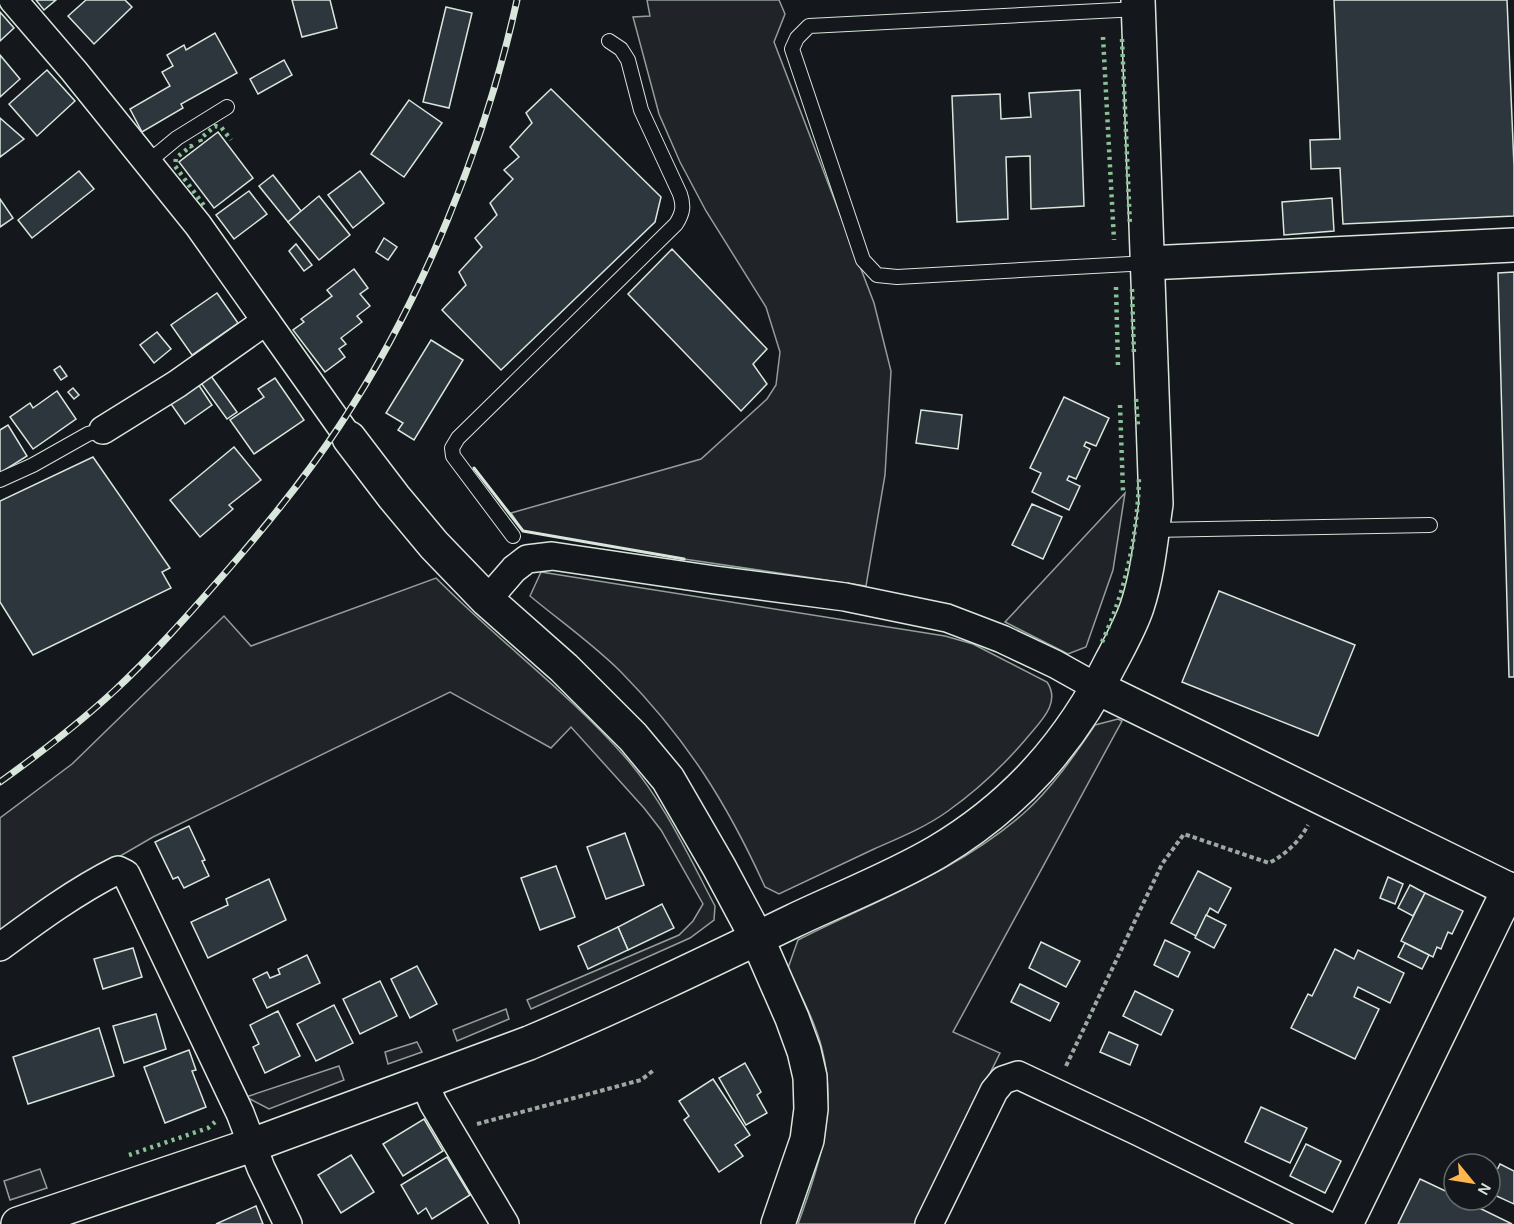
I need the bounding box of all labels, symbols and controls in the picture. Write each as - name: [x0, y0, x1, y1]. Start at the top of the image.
- north arrow: [1442, 1152, 1502, 1212]
- text: N: [1473, 1180, 1496, 1199]

